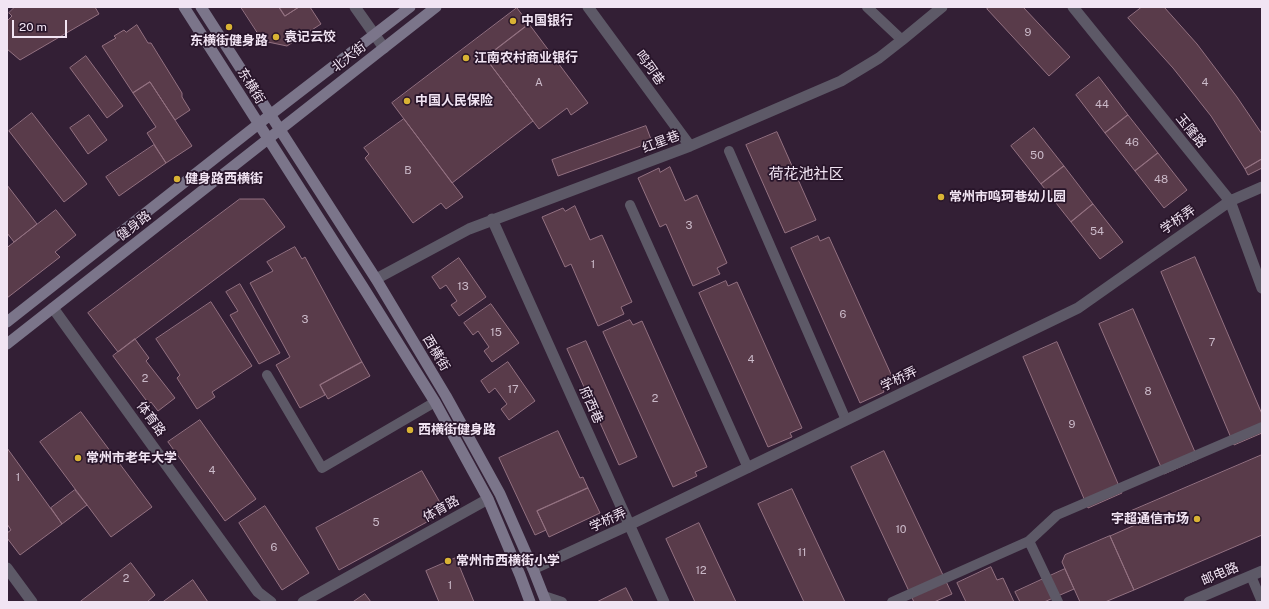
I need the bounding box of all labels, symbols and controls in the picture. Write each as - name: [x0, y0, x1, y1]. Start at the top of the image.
- scale bar: [14, 12, 69, 38]
- place label: 中国银行: [521, 13, 573, 29]
- marker: 中国银行: [508, 16, 518, 26]
- text: 20 m: [19, 20, 47, 34]
- marker: 东横街健身路: [224, 22, 234, 32]
- house number: 9: [1025, 26, 1031, 40]
- place label: 袁记云饺: [284, 29, 336, 45]
- marker: 袁记云饺: [271, 32, 281, 42]
- place label: 东横街健身路: [190, 33, 268, 49]
- street label: 北大街: [329, 39, 369, 75]
- street label: 鸣珂巷: [632, 48, 668, 88]
- place label: 江南农村商业银行: [474, 50, 578, 66]
- marker: 江南农村商业银行: [461, 53, 471, 63]
- street label: 东横街: [234, 65, 268, 107]
- house number: A: [535, 76, 543, 90]
- house number: 4: [1202, 76, 1208, 90]
- place label: 中国人民保险: [415, 93, 493, 109]
- marker: 中国人民保险: [402, 96, 412, 106]
- house number: 44: [1095, 98, 1109, 112]
- street label: 玉隆路: [1173, 111, 1209, 151]
- street label: 红星巷: [640, 128, 682, 156]
- house number: 46: [1125, 136, 1139, 150]
- house number: 50: [1030, 149, 1044, 163]
- house number: B: [404, 164, 412, 178]
- district label: 荷花池社区: [769, 165, 843, 183]
- place label: 健身路西横街: [185, 171, 263, 187]
- house number: 48: [1154, 173, 1168, 187]
- marker: 健身路西横街: [172, 174, 182, 184]
- place label: 常州市鸣珂巷幼儿园: [949, 189, 1066, 205]
- marker: 常州市鸣珂巷幼儿园: [936, 192, 946, 202]
- street label: 学桥弄: [1158, 202, 1198, 238]
- street label: 健身路: [114, 208, 154, 244]
- house number: 3: [686, 219, 692, 233]
- house number: 54: [1090, 225, 1104, 239]
- house number: 1: [591, 258, 595, 272]
- house number: 13: [457, 280, 469, 294]
- house number: 6: [840, 308, 846, 322]
- house number: 3: [302, 313, 308, 327]
- house number: 15: [490, 326, 502, 340]
- street label: 西横街: [419, 332, 453, 374]
- house number: 7: [1209, 336, 1215, 350]
- house number: 4: [748, 353, 754, 367]
- street label: 学桥弄: [878, 363, 920, 395]
- house number: 2: [142, 372, 148, 386]
- house number: 17: [507, 383, 519, 397]
- street label: 府西巷: [576, 384, 606, 426]
- house number: 8: [1144, 385, 1152, 399]
- house number: 2: [652, 392, 658, 406]
- street label: 体育路: [133, 399, 169, 439]
- house number: 9: [1069, 418, 1075, 432]
- place label: 西横街健身路: [418, 422, 496, 438]
- marker: 西横街健身路: [405, 425, 415, 435]
- place label: 常州市老年大学: [86, 450, 177, 466]
- marker: 常州市老年大学: [73, 453, 83, 463]
- house number: 4: [209, 464, 215, 478]
- house number: 1: [16, 471, 20, 485]
- street label: 体育路: [420, 493, 462, 525]
- street label: 学桥弄: [587, 505, 629, 535]
- place label: 宇超通信市场: [1111, 511, 1189, 527]
- marker: 宇超通信市场: [1192, 514, 1202, 524]
- house number: 5: [372, 516, 380, 530]
- house number: 10: [895, 523, 907, 537]
- house number: 6: [271, 541, 277, 555]
- house number: 11: [798, 546, 806, 560]
- place label: 常州市西横街小学: [456, 553, 560, 569]
- marker: 常州市西横街小学: [443, 556, 453, 566]
- street label: 邮电路: [1199, 559, 1241, 589]
- house number: 12: [695, 564, 707, 578]
- house number: 2: [123, 572, 129, 586]
- house number: 1: [448, 579, 452, 593]

